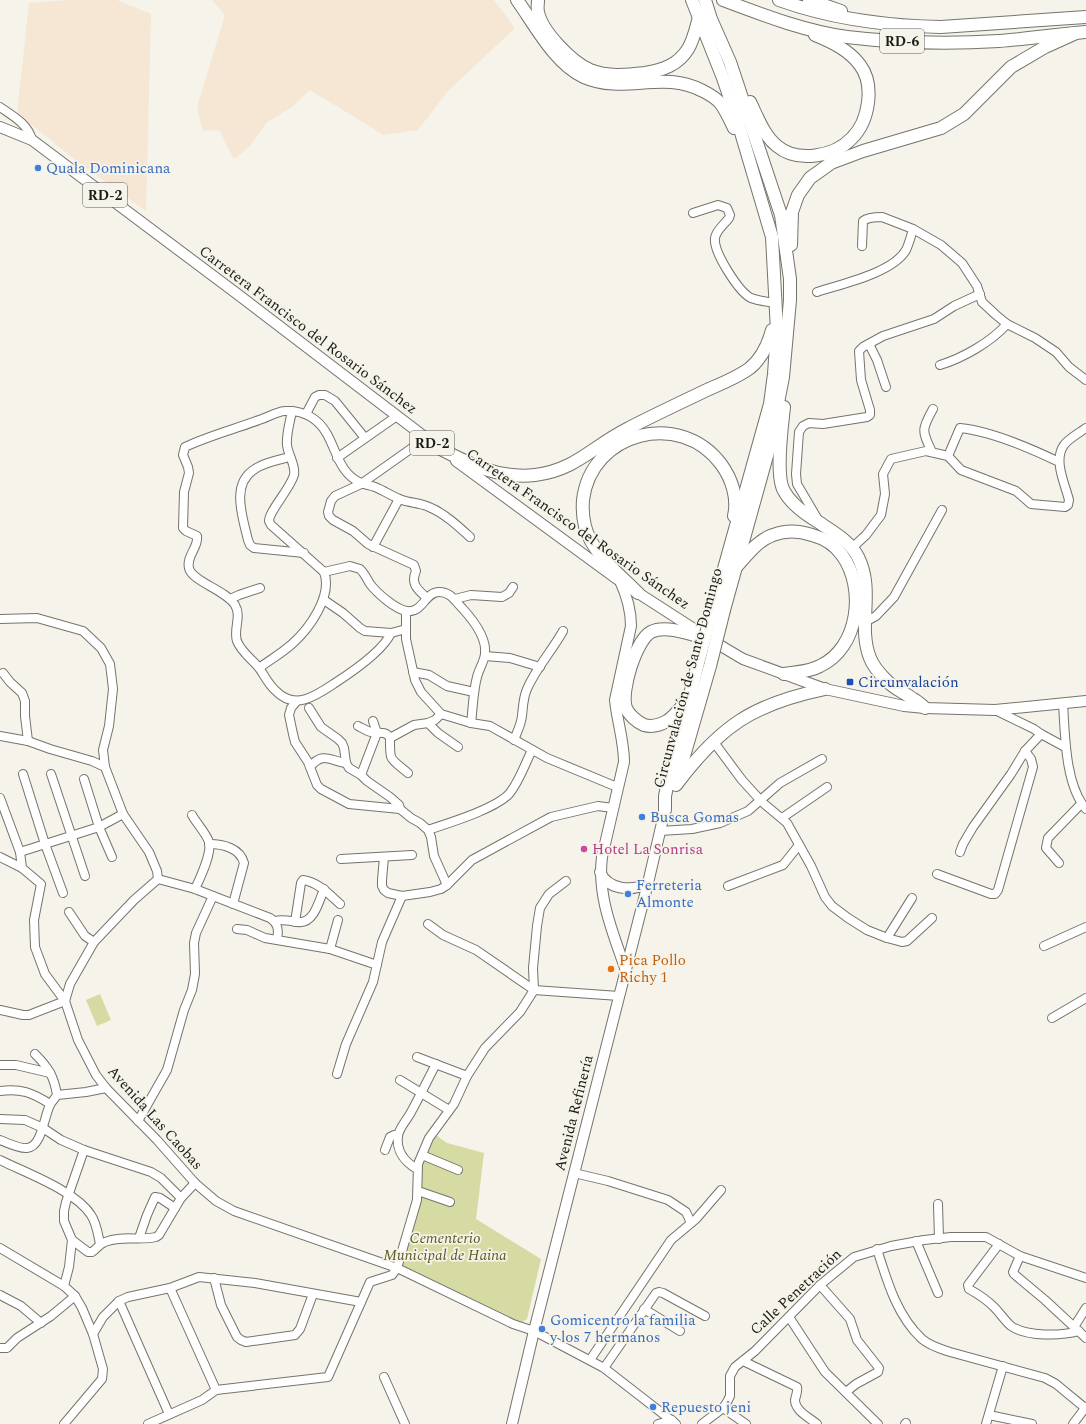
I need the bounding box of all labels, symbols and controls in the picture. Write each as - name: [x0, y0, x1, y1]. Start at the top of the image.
- road number: RD-6: [880, 29, 924, 53]
- place label: Quala Dominicana: [46, 157, 171, 180]
- marker: Quala Dominicana: [33, 163, 43, 173]
- road number: RD-2: [83, 183, 127, 207]
- street label: Carretera Francisco del Rosario Sánchez: [194, 240, 422, 420]
- road number: RD-2: [410, 431, 454, 455]
- street label: Carretera Francisco del Rosario Sánchez: [461, 443, 695, 615]
- street label: Circunvalación de Santo Domingo: [647, 565, 729, 791]
- place label: Circunvalación: [858, 671, 959, 694]
- marker: Circunvalación: [845, 677, 855, 687]
- place label: Busca Gomas: [650, 806, 739, 829]
- marker: Busca Gomas: [637, 812, 647, 822]
- place label: Hotel La Sonrisa: [592, 838, 704, 861]
- marker: Hotel La Sonrisa: [579, 844, 589, 854]
- place label: Ferreteria Almonte: [636, 874, 702, 914]
- marker: Ferreteria Almonte: [623, 889, 633, 899]
- place label: Pica Pollo Richy 1: [619, 949, 686, 989]
- marker: Pica Pollo Richy 1: [606, 964, 616, 974]
- street label: Avenida Refinería: [548, 1052, 600, 1173]
- street label: Avenida Las Caobas: [102, 1061, 208, 1175]
- park label: Cementerio Municipal de Haina: [383, 1227, 507, 1267]
- street label: Calle Penetración: [745, 1243, 847, 1341]
- place label: Gomicentro la familia y los 7 hermanos: [549, 1309, 696, 1349]
- marker: Gomicentro la familia y los 7 hermanos: [537, 1324, 547, 1334]
- place label: Repuesto jeni: [661, 1396, 751, 1419]
- marker: Repuesto jeni: [648, 1402, 658, 1412]

